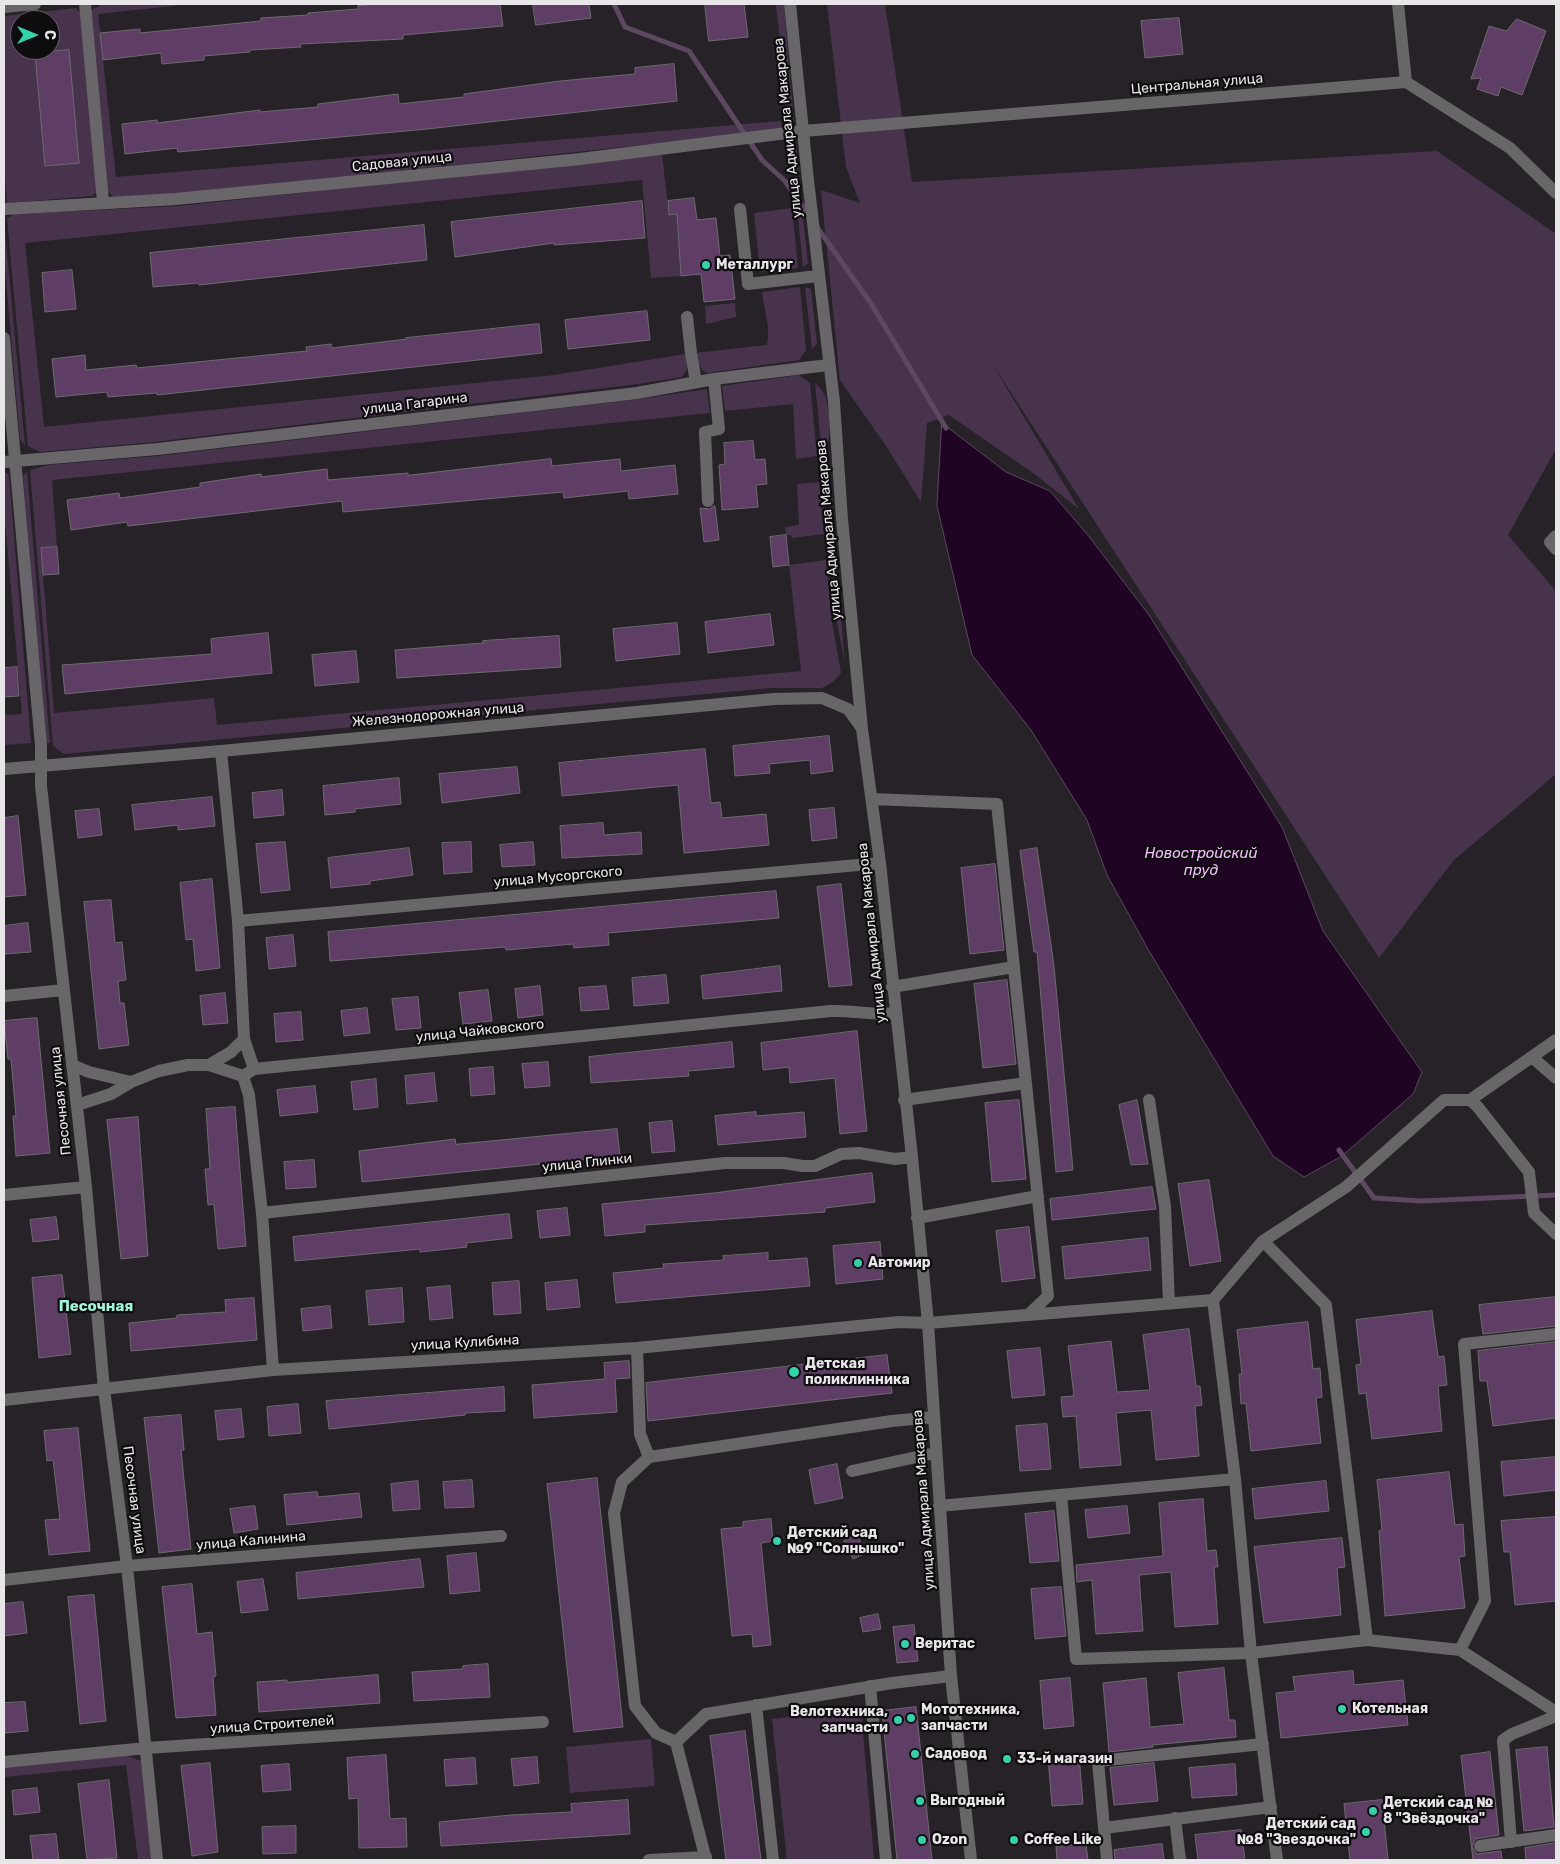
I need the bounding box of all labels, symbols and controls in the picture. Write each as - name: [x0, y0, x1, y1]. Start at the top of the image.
- north arrow: [10, 10, 60, 60]
- text: С: [41, 30, 58, 40]
- street label: улица Адмирала Макарова: [770, 37, 806, 219]
- street label: Центральная улица: [1130, 70, 1264, 98]
- street label: Садовая улица: [351, 148, 453, 176]
- place label: Металлург: [716, 257, 793, 273]
- marker: Металлург: [700, 259, 712, 271]
- street label: улица Гагарина: [362, 389, 468, 419]
- street label: улица Адмирала Макарова: [813, 439, 845, 621]
- street label: Железнодорожная улица: [351, 699, 525, 731]
- street label: улица Адмирала Макарова: [854, 842, 890, 1024]
- water label: Новостройский пруд: [1144, 845, 1258, 880]
- street label: улица Мусоргского: [493, 863, 623, 891]
- street label: улица Чайковского: [415, 1016, 545, 1046]
- street label: Песочная улица: [47, 1046, 75, 1156]
- street label: улица Глинки: [541, 1150, 633, 1176]
- place label: Автомир: [868, 1255, 931, 1271]
- marker: Автомир: [852, 1257, 864, 1269]
- district label: Песочная: [59, 1298, 133, 1316]
- street label: улица Кулибина: [410, 1332, 520, 1354]
- place label: Детская поликлинника: [805, 1356, 910, 1388]
- marker: Детская поликлинника: [787, 1365, 801, 1379]
- street label: улица Адмирала Макарова: [909, 1409, 939, 1591]
- street label: Песочная улица: [119, 1445, 149, 1555]
- place label: Детский сад №9 "Солнышко": [787, 1525, 904, 1558]
- street label: улица Калинина: [195, 1528, 307, 1554]
- marker: Детский сад №9 "Солнышко": [771, 1535, 783, 1547]
- place label: Веритас: [915, 1636, 975, 1652]
- marker: Веритас: [899, 1638, 911, 1650]
- place label: Котельная: [1352, 1701, 1428, 1717]
- place label: Мототехника, запчасти: [921, 1702, 1020, 1734]
- marker: Котельная: [1336, 1703, 1348, 1715]
- place label: Велотехника, запчасти: [790, 1704, 888, 1736]
- street label: улица Строителей: [209, 1712, 335, 1738]
- marker: Мототехника, запчасти: [905, 1712, 917, 1724]
- marker: Велотехника, запчасти: [892, 1714, 904, 1726]
- place label: Садовод: [925, 1746, 987, 1762]
- marker: Садовод: [909, 1748, 921, 1760]
- place label: 33-й магазин: [1017, 1751, 1113, 1767]
- marker: 33-й магазин: [1001, 1753, 1013, 1765]
- place label: Выгодный: [930, 1793, 1005, 1809]
- marker: Выгодный: [914, 1795, 926, 1807]
- place label: Детский сад № 8 "Звёздочка": [1383, 1795, 1493, 1828]
- marker: Детский сад № 8 "Звёздочка": [1367, 1805, 1379, 1817]
- place label: Детский сад №8 "Звездочка": [1237, 1816, 1356, 1848]
- marker: Детский сад №8 "Звездочка": [1360, 1826, 1372, 1838]
- place label: Ozon: [932, 1832, 967, 1848]
- place label: Coffee Like: [1024, 1832, 1102, 1848]
- marker: Ozon: [916, 1834, 928, 1846]
- marker: Coffee Like: [1008, 1834, 1020, 1846]

